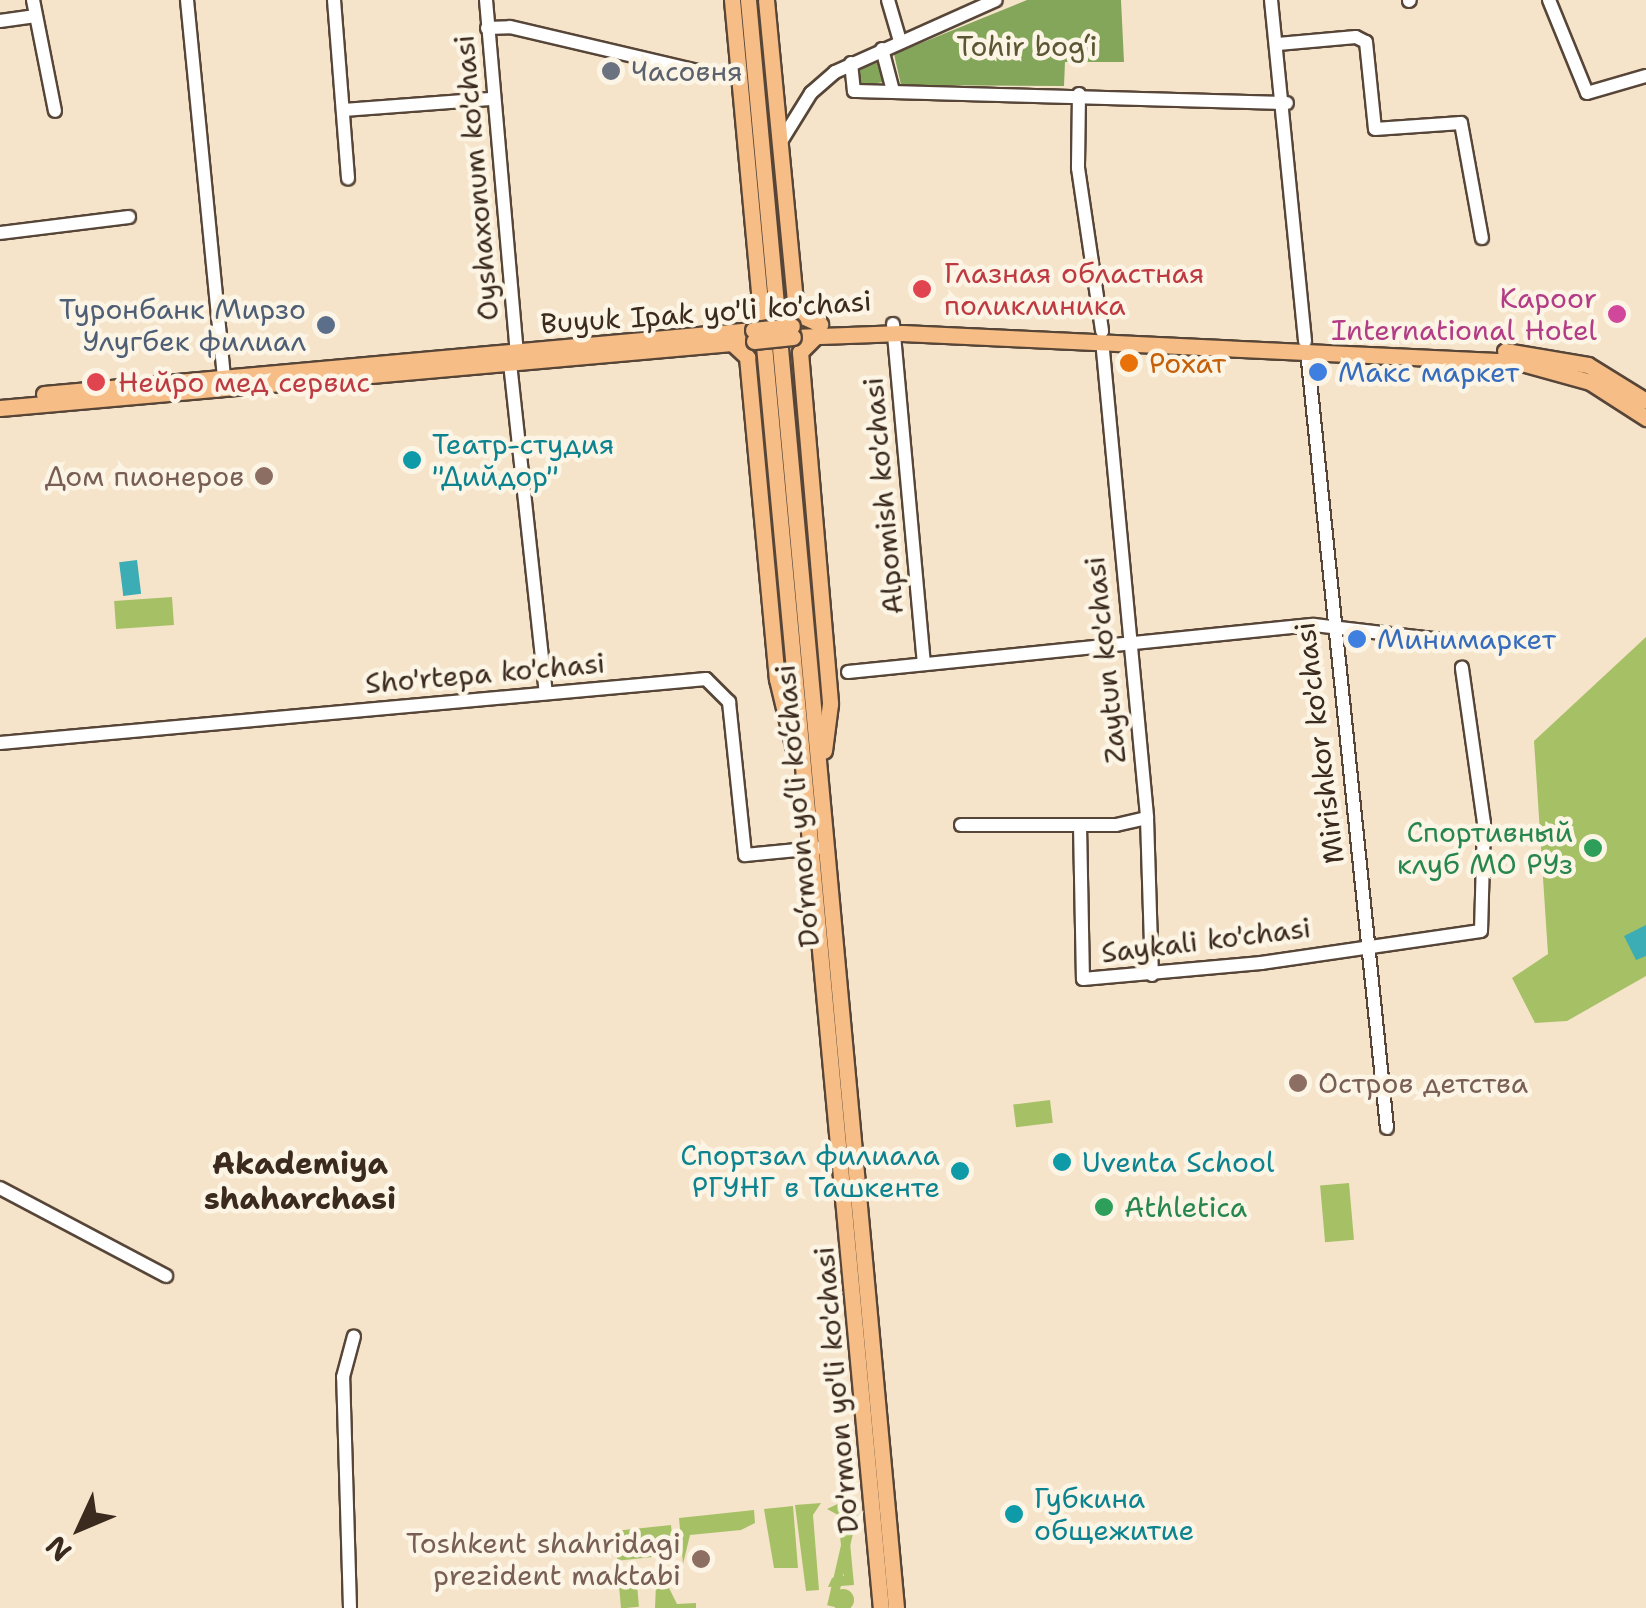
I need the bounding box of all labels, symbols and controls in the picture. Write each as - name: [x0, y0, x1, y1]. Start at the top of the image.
- park label: Tohir bog‘i: [957, 29, 1097, 63]
- street label: Oyshaxonum ko'chasi: [447, 34, 505, 322]
- place label: Часовня: [631, 54, 743, 88]
- marker: Часовня: [600, 60, 622, 82]
- place label: Глазная областная поликлиника: [944, 256, 1204, 322]
- marker: Глазная областная поликлиника: [909, 276, 935, 302]
- place label: Kapoor International Hotel: [1331, 281, 1597, 347]
- street label: Buyuk Ipak yo'li ko'chasi: [539, 284, 873, 340]
- place label: Туронбанк Мирзо Улугбек филиал: [59, 292, 306, 358]
- marker: Kapoor International Hotel: [1606, 303, 1628, 325]
- marker: Туронбанк Мирзо Улугбек филиал: [315, 314, 337, 336]
- place label: Рохат: [1149, 346, 1226, 380]
- marker: Рохат: [1118, 352, 1140, 374]
- place label: Макс маркет: [1338, 355, 1519, 389]
- marker: Макс маркет: [1307, 361, 1329, 383]
- place label: Нейро мед сервис: [118, 365, 370, 399]
- marker: Нейро мед сервис: [83, 369, 109, 395]
- street label: Alpomish ko'chasi: [856, 376, 910, 616]
- place label: Театр-студия "Дийдор": [432, 427, 614, 493]
- marker: Театр-студия "Дийдор": [401, 449, 423, 471]
- place label: Дом пионеров: [45, 459, 244, 493]
- marker: Дом пионеров: [253, 465, 275, 487]
- street label: Zaytun ko'chasi: [1077, 555, 1133, 765]
- street label: Mirishkor ko'chasi: [1287, 620, 1351, 866]
- place label: Минимаркет: [1377, 622, 1556, 656]
- marker: Минимаркет: [1346, 628, 1368, 650]
- street label: Sho'rtepa ko'chasi: [364, 646, 606, 700]
- street label: Do‘rmon yo‘li ko‘chasi: [768, 663, 826, 949]
- place label: Спортивный клуб МО РУз: [1397, 815, 1573, 881]
- marker: Спортивный клуб МО РУз: [1582, 837, 1604, 859]
- street label: Saykali ko'chasi: [1099, 910, 1313, 970]
- place label: Остров детства: [1318, 1066, 1528, 1100]
- marker: Остров детства: [1287, 1072, 1309, 1094]
- place label: Спортзал филиала РГУНГ в Ташкенте: [680, 1138, 940, 1204]
- place label: Uventa School: [1082, 1145, 1274, 1179]
- district label: Akademiya shaharchasi: [204, 1146, 396, 1216]
- marker: Uventa School: [1051, 1151, 1073, 1173]
- marker: Спортзал филиала РГУНГ в Ташкенте: [949, 1160, 971, 1182]
- place label: Athletica: [1124, 1190, 1247, 1224]
- marker: Athletica: [1093, 1196, 1115, 1218]
- street label: Do'rmon yo'li ko'chasi: [807, 1245, 865, 1535]
- north arrow: [30, 1478, 130, 1578]
- place label: Губкина общежитие: [1034, 1481, 1194, 1547]
- marker: Губкина общежитие: [1003, 1503, 1025, 1525]
- place label: Toshkent shahridagi prezident maktabi: [406, 1526, 681, 1592]
- text: N: [37, 1528, 80, 1570]
- marker: Toshkent shahridagi prezident maktabi: [690, 1548, 712, 1570]

